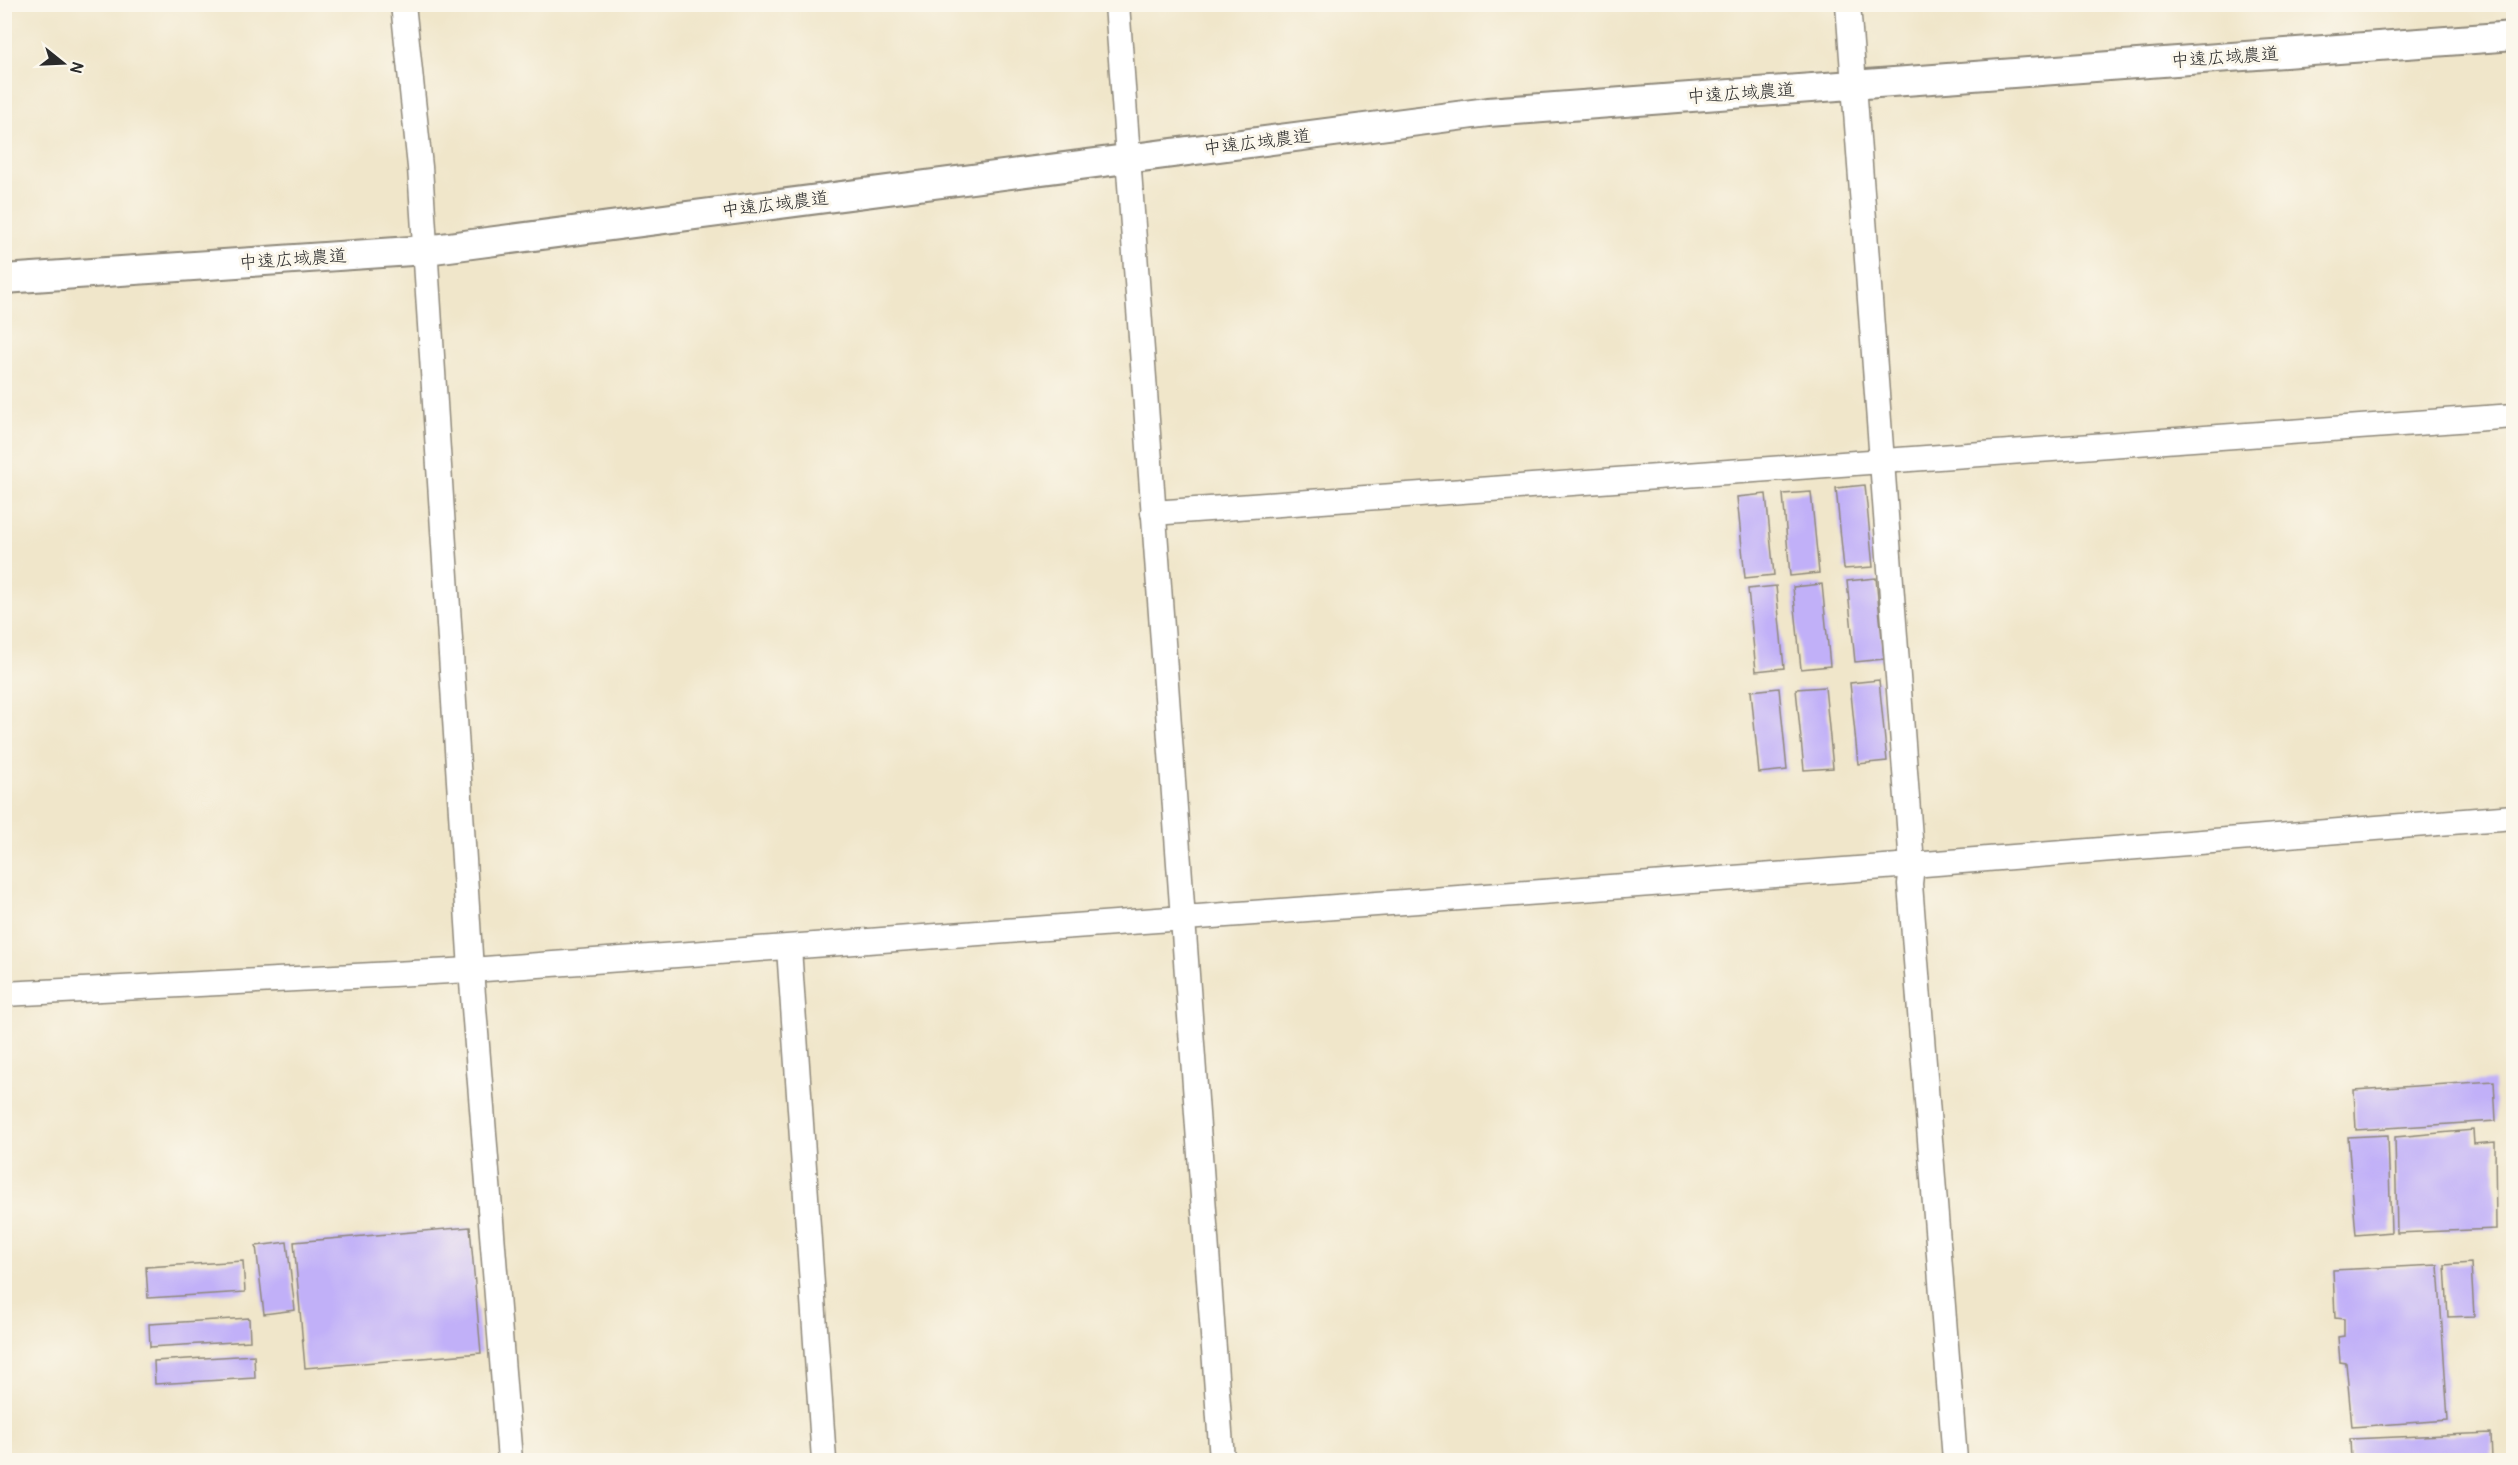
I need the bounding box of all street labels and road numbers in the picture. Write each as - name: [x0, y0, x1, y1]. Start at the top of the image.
- street label: 中遠広域農道: [2170, 42, 2280, 73]
- street label: 中遠広域農道: [1686, 78, 1796, 109]
- street label: 中遠広域農道: [1202, 125, 1312, 160]
- street label: 中遠広域農道: [720, 187, 830, 222]
- street label: 中遠広域農道: [238, 244, 348, 275]

